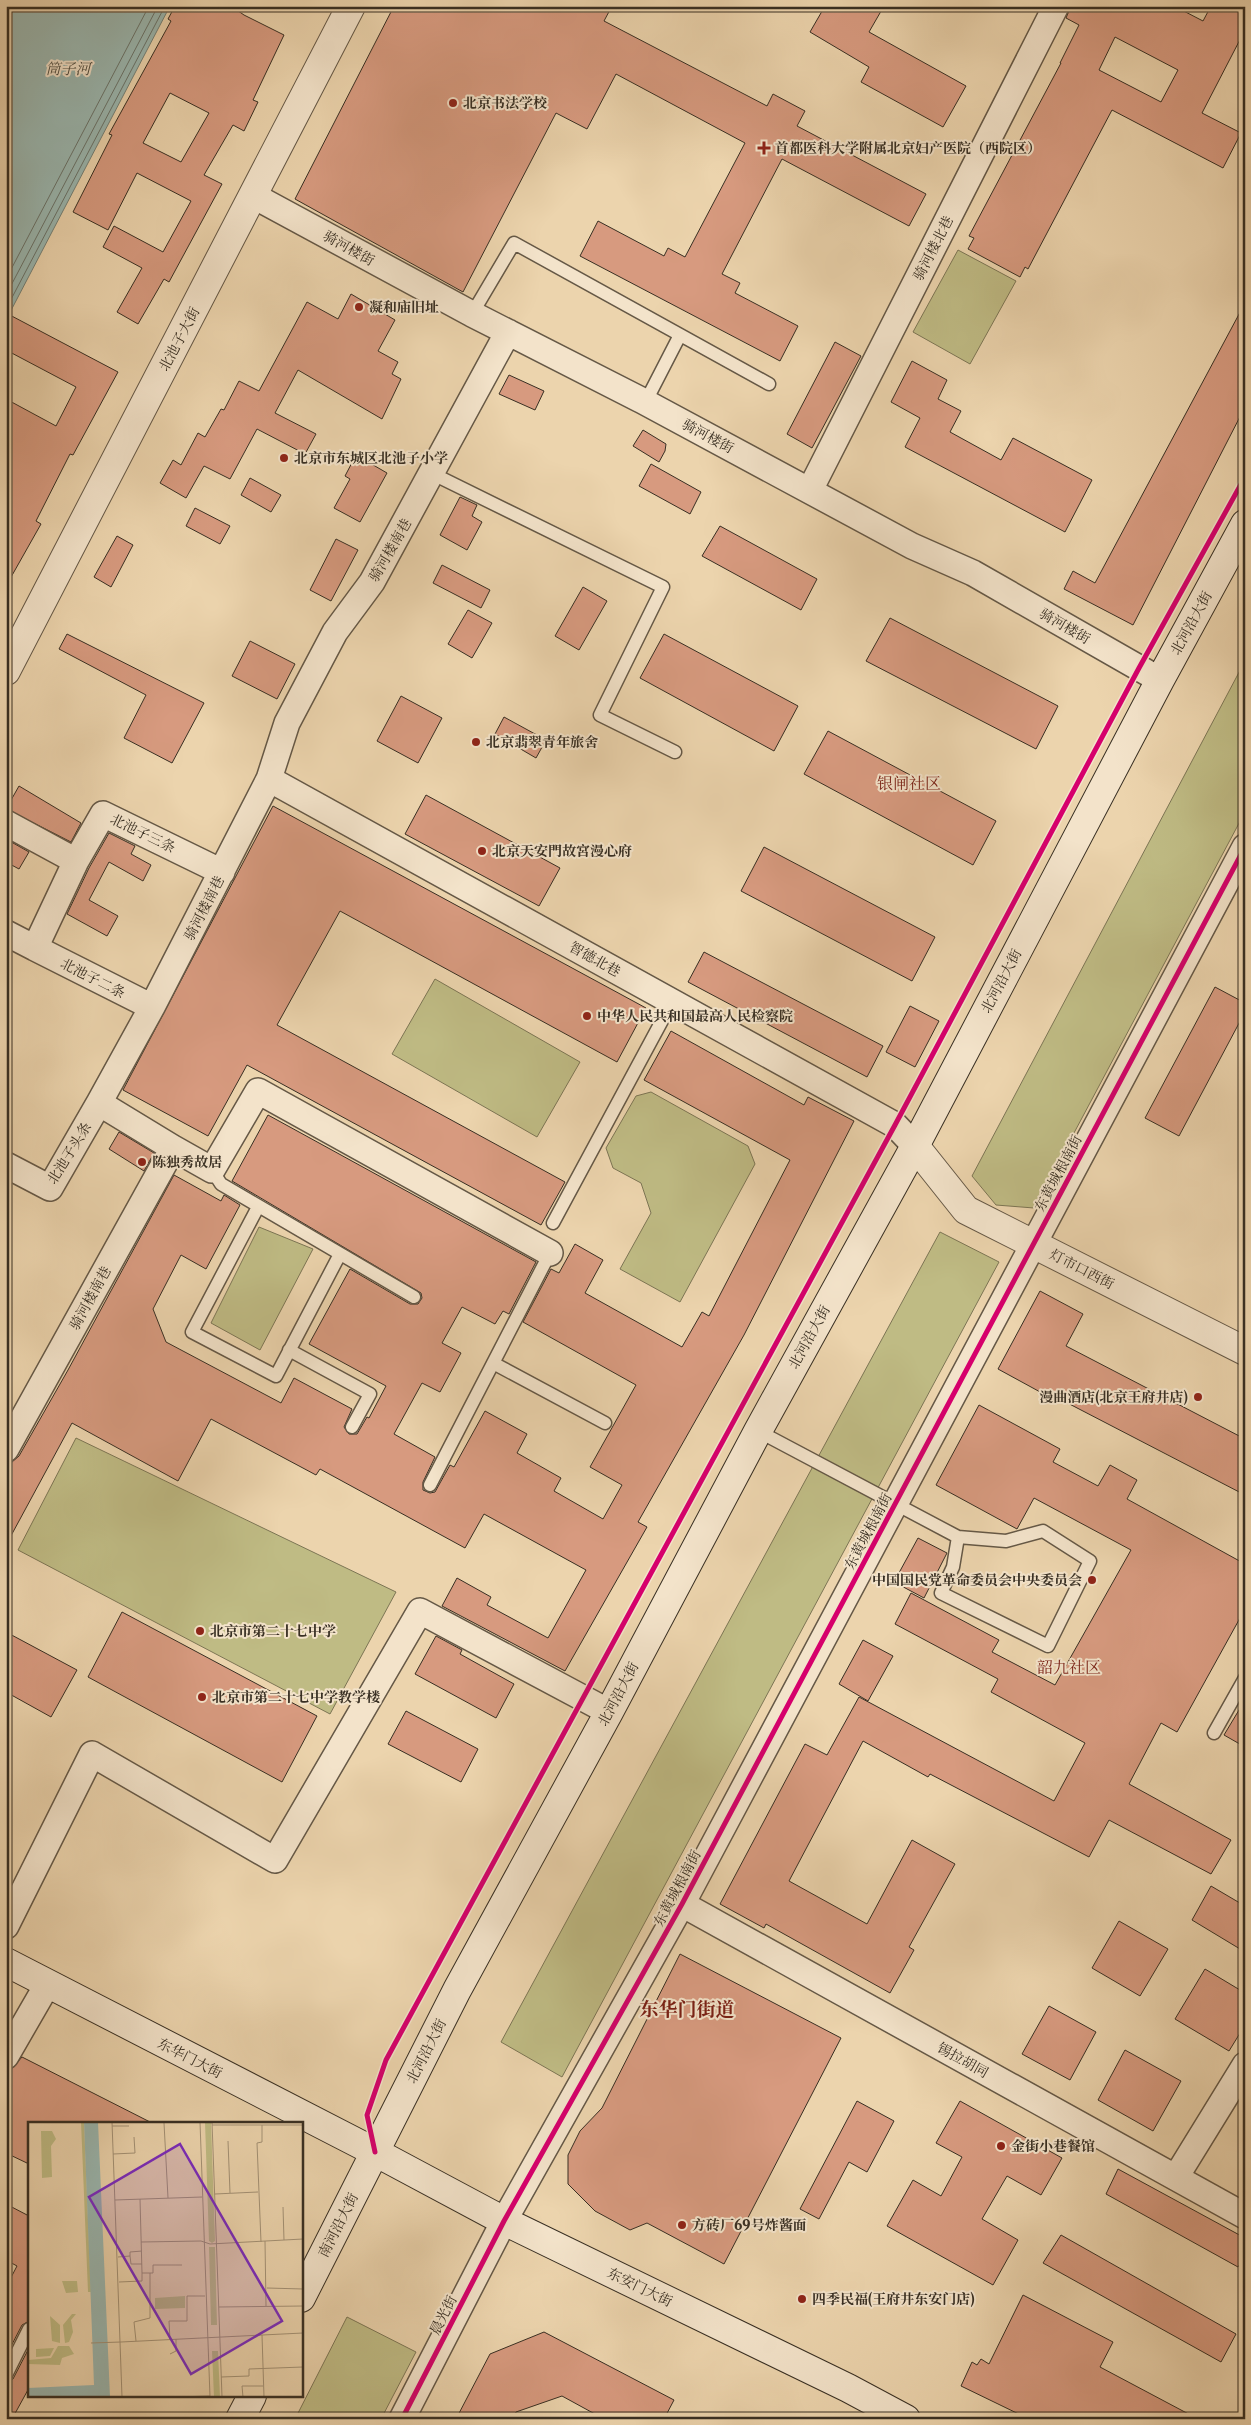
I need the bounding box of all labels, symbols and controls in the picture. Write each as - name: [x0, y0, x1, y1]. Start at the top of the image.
- water label: 筒子河: [45, 59, 93, 78]
- place label: 北京书法学校: [463, 94, 547, 112]
- marker: 北京书法学校: [447, 97, 459, 109]
- place label: 首都医科大学附属北京妇产医院（西院区）: [775, 139, 1041, 157]
- marker: 首都医科大学附属北京妇产医院（西院区）: [757, 141, 771, 155]
- street label: 骑河楼北巷: [909, 213, 957, 283]
- street label: 骑河楼街: [320, 227, 378, 269]
- place label: 凝和庙旧址: [369, 298, 439, 316]
- marker: 凝和庙旧址: [353, 301, 365, 313]
- street label: 北池子大街: [155, 304, 203, 374]
- street label: 骑河楼街: [679, 415, 737, 457]
- place label: 北京市东城区北池子小学: [294, 449, 448, 467]
- marker: 北京市东城区北池子小学: [278, 452, 290, 464]
- street label: 骑河楼南巷: [365, 515, 415, 585]
- street label: 北河沿大街: [1166, 588, 1216, 658]
- street label: 骑河楼街: [1036, 604, 1094, 648]
- place label: 北京翡翠青年旅舍: [486, 733, 599, 751]
- marker: 北京翡翠青年旅舍: [470, 736, 482, 748]
- district label: 银闸社区: [877, 773, 941, 793]
- street label: 北池子三条: [108, 810, 178, 856]
- place label: 北京天安門故宮漫心府: [492, 842, 632, 860]
- marker: 北京天安門故宮漫心府: [476, 845, 488, 857]
- street label: 骑河楼南巷: [180, 873, 228, 943]
- street label: 智德北巷: [566, 938, 624, 980]
- street label: 北河沿大街: [977, 946, 1025, 1016]
- street label: 北池子二条: [58, 954, 128, 1002]
- place label: 中华人民共和国最高人民检察院: [597, 1007, 793, 1025]
- marker: 中华人民共和国最高人民检察院: [581, 1010, 593, 1022]
- street label: 北池子头条: [43, 1119, 95, 1187]
- street label: 东黄城根南街: [1030, 1132, 1086, 1214]
- place label: 陈独秀故居: [152, 1153, 222, 1171]
- marker: 陈独秀故居: [136, 1156, 148, 1168]
- street label: 灯市口西街: [1047, 1245, 1117, 1293]
- street label: 骑河楼南巷: [65, 1263, 115, 1333]
- street label: 北河沿大街: [784, 1302, 834, 1372]
- place label: 漫曲酒店(北京王府井店): [1039, 1388, 1188, 1406]
- marker: 漫曲酒店(北京王府井店): [1192, 1391, 1204, 1403]
- street label: 东黄城根南街: [840, 1490, 896, 1572]
- place label: 中国国民党革命委员会中央委员会: [872, 1571, 1082, 1589]
- marker: 中国国民党革命委员会中央委员会: [1086, 1574, 1098, 1586]
- place label: 北京市第二十七中学: [210, 1622, 336, 1640]
- marker: 北京市第二十七中学: [194, 1625, 206, 1637]
- district label: 韶九社区: [1037, 1657, 1101, 1677]
- street label: 北河沿大街: [594, 1659, 642, 1729]
- place label: 北京市第二十七中学教学楼: [212, 1688, 380, 1706]
- marker: 北京市第二十七中学教学楼: [196, 1691, 208, 1703]
- street label: 东黄城根南街: [649, 1847, 705, 1929]
- district label: 东华门街道: [639, 1998, 735, 2021]
- street label: 北河沿大街: [402, 2016, 450, 2086]
- street label: 东华门大街: [155, 2034, 225, 2082]
- street label: 锡拉胡同: [934, 2039, 992, 2081]
- inset map: [28, 2122, 302, 2398]
- place label: 金街小巷餐馆: [1011, 2137, 1095, 2155]
- marker: 金街小巷餐馆: [995, 2140, 1007, 2152]
- street label: 南河沿大街: [314, 2190, 362, 2260]
- place label: 方砖厂69号炸酱面: [692, 2216, 807, 2234]
- marker: 方砖厂69号炸酱面: [676, 2219, 688, 2231]
- street label: 东安门大街: [605, 2264, 675, 2310]
- place label: 四季民福(王府井东安门店): [812, 2290, 975, 2308]
- street label: 晨光街: [425, 2292, 461, 2338]
- marker: 四季民福(王府井东安门店): [796, 2293, 808, 2305]

